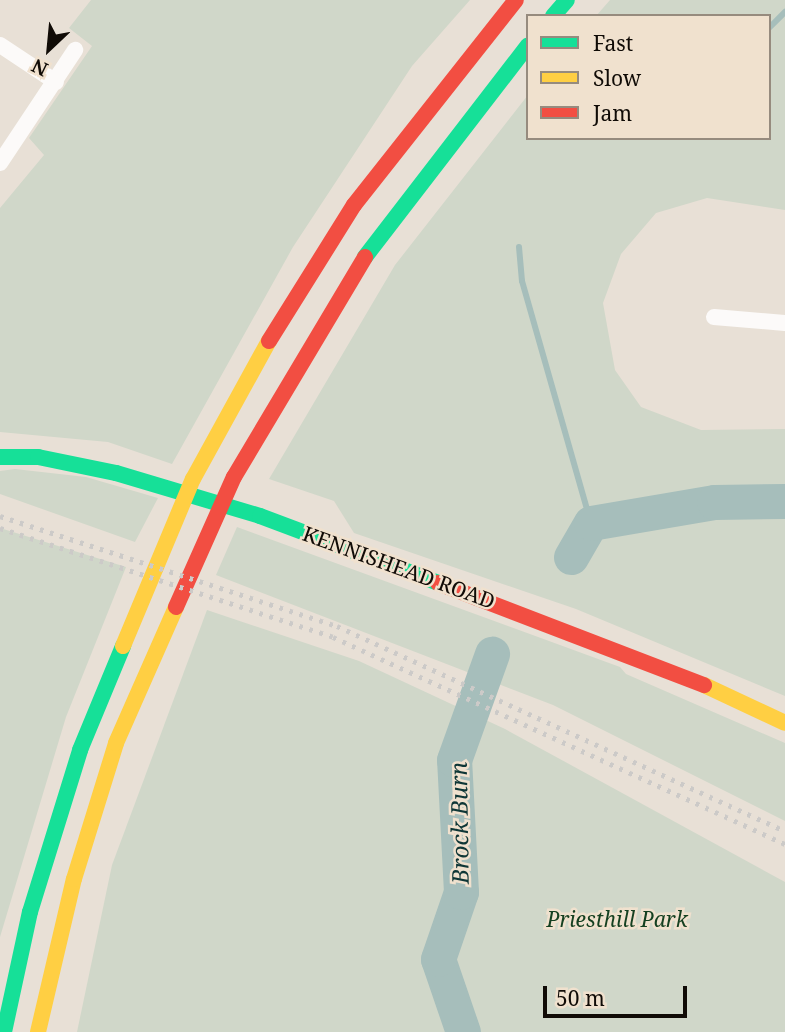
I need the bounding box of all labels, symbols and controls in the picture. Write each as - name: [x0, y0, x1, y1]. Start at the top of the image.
- north arrow: [14, 14, 84, 84]
- legend: [526, 14, 771, 140]
- text: Fast: [593, 29, 633, 57]
- text: N: [27, 53, 52, 83]
- text: Slow: [593, 64, 641, 92]
- text: Jam: [593, 99, 632, 127]
- street label: KENNISHEAD ROAD: [299, 520, 499, 614]
- water label: Brock Burn: [444, 762, 474, 884]
- park label: Priesthill Park: [546, 906, 688, 932]
- scale bar: [547, 972, 690, 1016]
- text: 50 m: [556, 984, 605, 1012]

